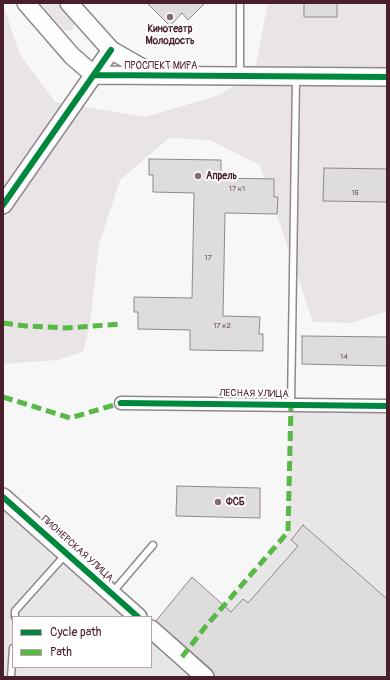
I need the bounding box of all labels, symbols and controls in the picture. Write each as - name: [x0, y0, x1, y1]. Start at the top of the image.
- marker: Кинотеатр Молодость: [165, 12, 175, 22]
- place label: Кинотеатр Молодость: [145, 23, 195, 46]
- street label: ПРОСПЕКТ МИРА: [125, 60, 197, 72]
- place label: Апрель: [206, 170, 237, 182]
- marker: Апрель: [193, 171, 203, 181]
- house number: 17 к1: [229, 184, 245, 194]
- house number: 15: [351, 188, 359, 198]
- house number: 17: [204, 253, 212, 263]
- house number: 17 к2: [213, 321, 231, 331]
- house number: 14: [340, 352, 348, 362]
- street label: ЛЕСНАЯ УЛИЦА: [219, 387, 289, 401]
- place label: ФСБ: [226, 496, 245, 508]
- marker: ФСБ: [213, 497, 223, 507]
- street label: ПИОНЕРСКАЯ УЛИЦА: [38, 513, 116, 585]
- legend: [12, 616, 152, 668]
- text: Cycle path: [50, 625, 101, 640]
- text: Path: [50, 645, 72, 660]

